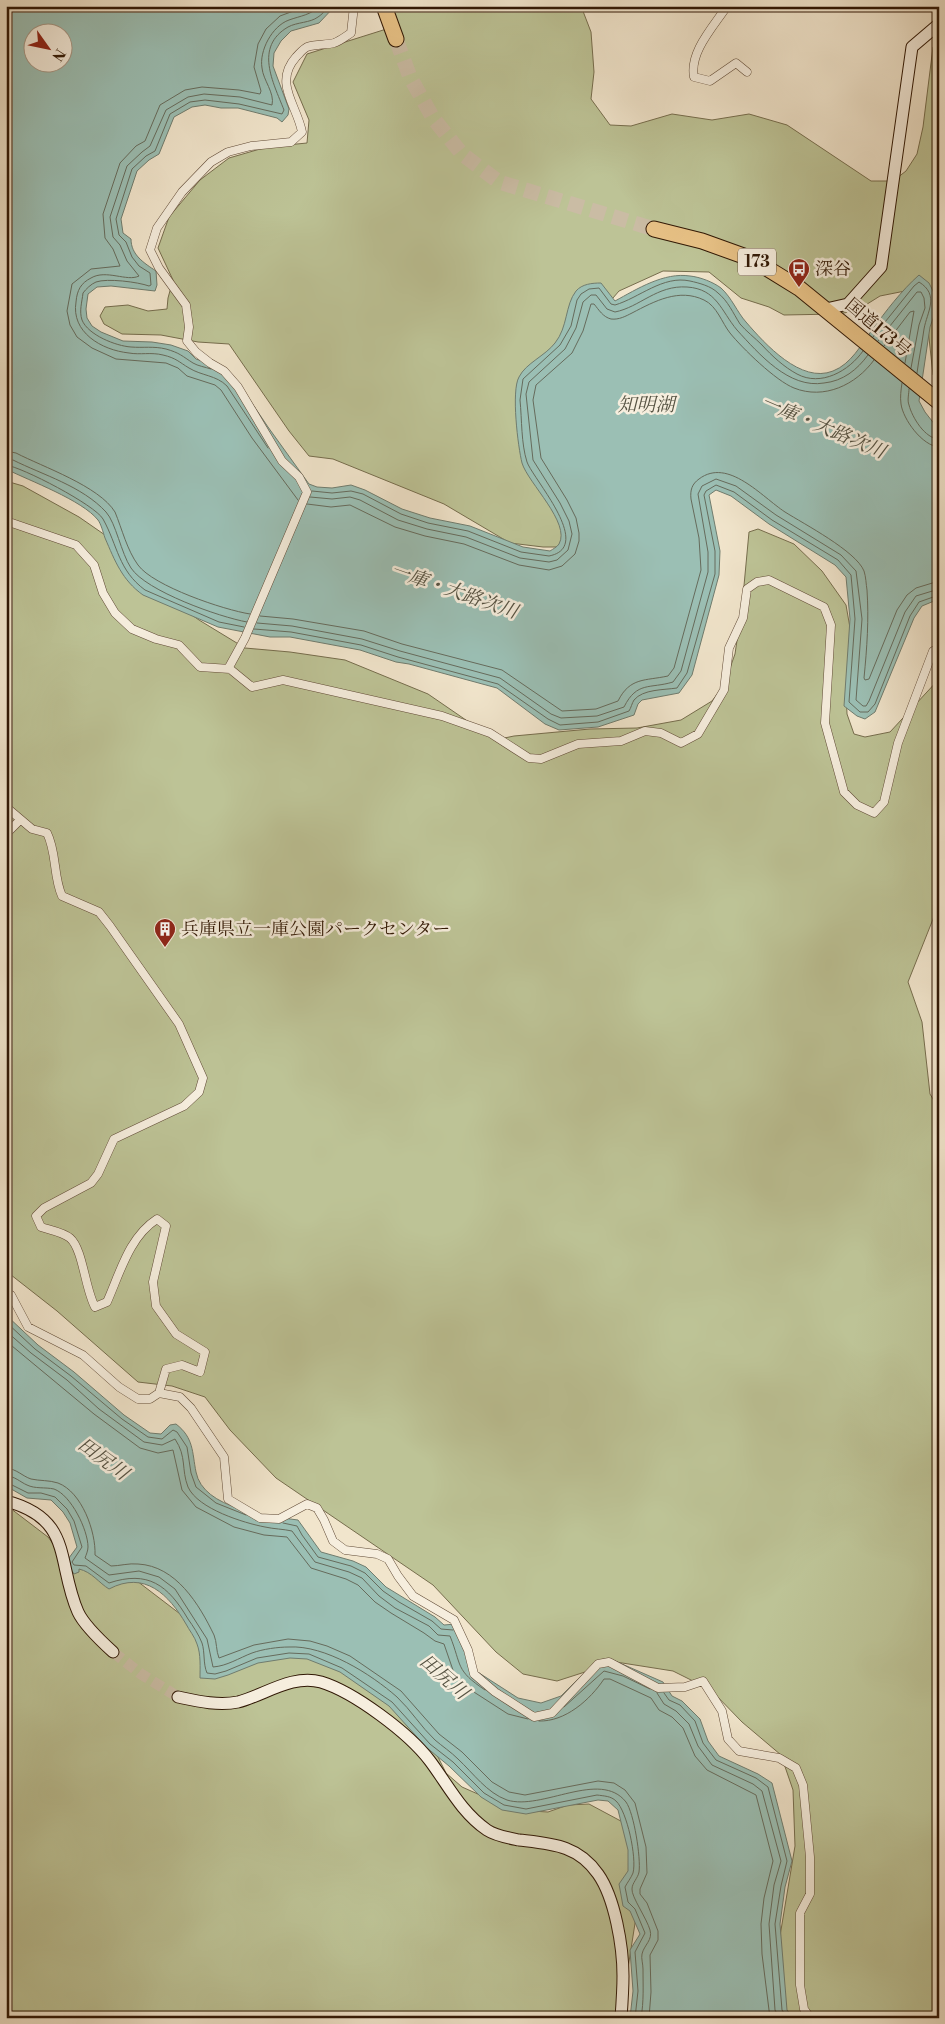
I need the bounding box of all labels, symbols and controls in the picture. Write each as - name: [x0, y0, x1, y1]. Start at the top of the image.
- north arrow: [22, 22, 72, 72]
- text: N: [47, 45, 69, 64]
- road number: 173: [738, 248, 776, 276]
- bus stop icon: 深谷: [787, 257, 811, 288]
- place label: 深谷: [815, 258, 851, 281]
- street label: 国道173号: [840, 294, 916, 362]
- water label: 一庫・大路次川: [757, 390, 891, 465]
- water label: 知明湖: [617, 393, 677, 417]
- water label: 一庫・大路次川: [387, 558, 523, 625]
- building icon: 兵庫県立一庫公園パークセンター: [153, 917, 177, 948]
- place label: 兵庫県立一庫公園パークセンター: [181, 918, 450, 941]
- water label: 田尻川: [73, 1433, 135, 1487]
- water label: 田尻川: [415, 1649, 475, 1706]

